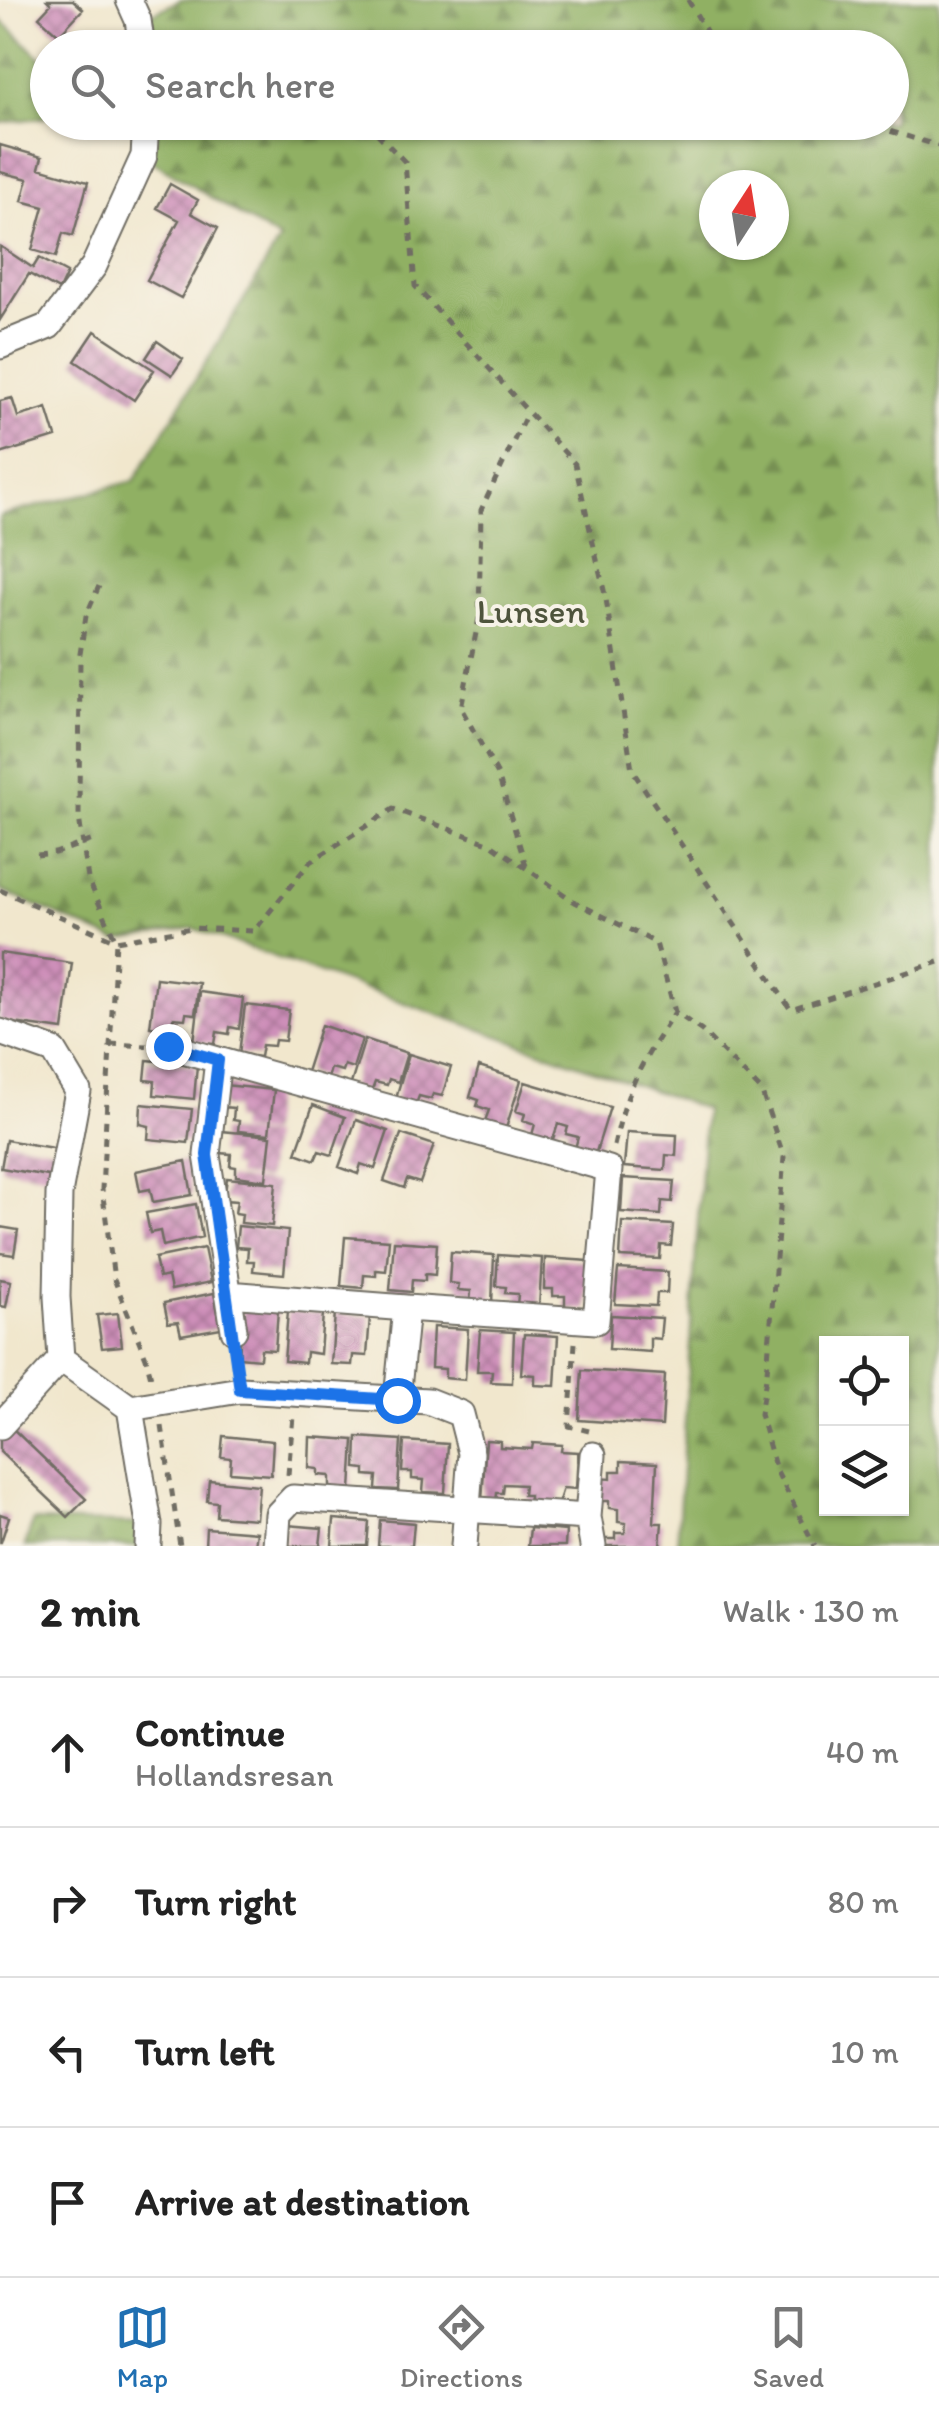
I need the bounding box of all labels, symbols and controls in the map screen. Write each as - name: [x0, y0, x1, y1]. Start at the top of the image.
- search box: [30, 30, 909, 140]
- icon: search: [65, 58, 120, 113]
- text: Search here: [145, 62, 336, 108]
- north arrow: [699, 170, 789, 260]
- park label: Lunsen: [477, 590, 585, 632]
- route end: [146, 1024, 192, 1070]
- map controls: [819, 1336, 909, 1516]
- button: locate: [819, 1336, 909, 1426]
- route start: [375, 1378, 421, 1424]
- button: layers: [819, 1426, 909, 1516]
- text: 2 min: [40, 1586, 140, 1637]
- text: Walk · 130 m: [723, 1592, 899, 1630]
- text: Continue: [135, 1710, 285, 1756]
- icon: ahead: [40, 1725, 95, 1780]
- text: 40 m: [826, 1733, 899, 1771]
- text: Hollandsresan: [135, 1756, 334, 1794]
- icon: right: [40, 1875, 95, 1930]
- text: Turn right: [135, 1879, 297, 1925]
- text: 80 m: [828, 1883, 899, 1921]
- icon: left: [40, 2025, 95, 2080]
- text: Turn left: [135, 2029, 275, 2075]
- text: 10 m: [830, 2033, 899, 2071]
- icon: arrive: [40, 2175, 95, 2230]
- text: Arrive at destination: [135, 2179, 470, 2225]
- tab: Map: [115, 2300, 170, 2394]
- tab: Directions: [400, 2300, 523, 2394]
- tab: Saved: [753, 2300, 824, 2394]

